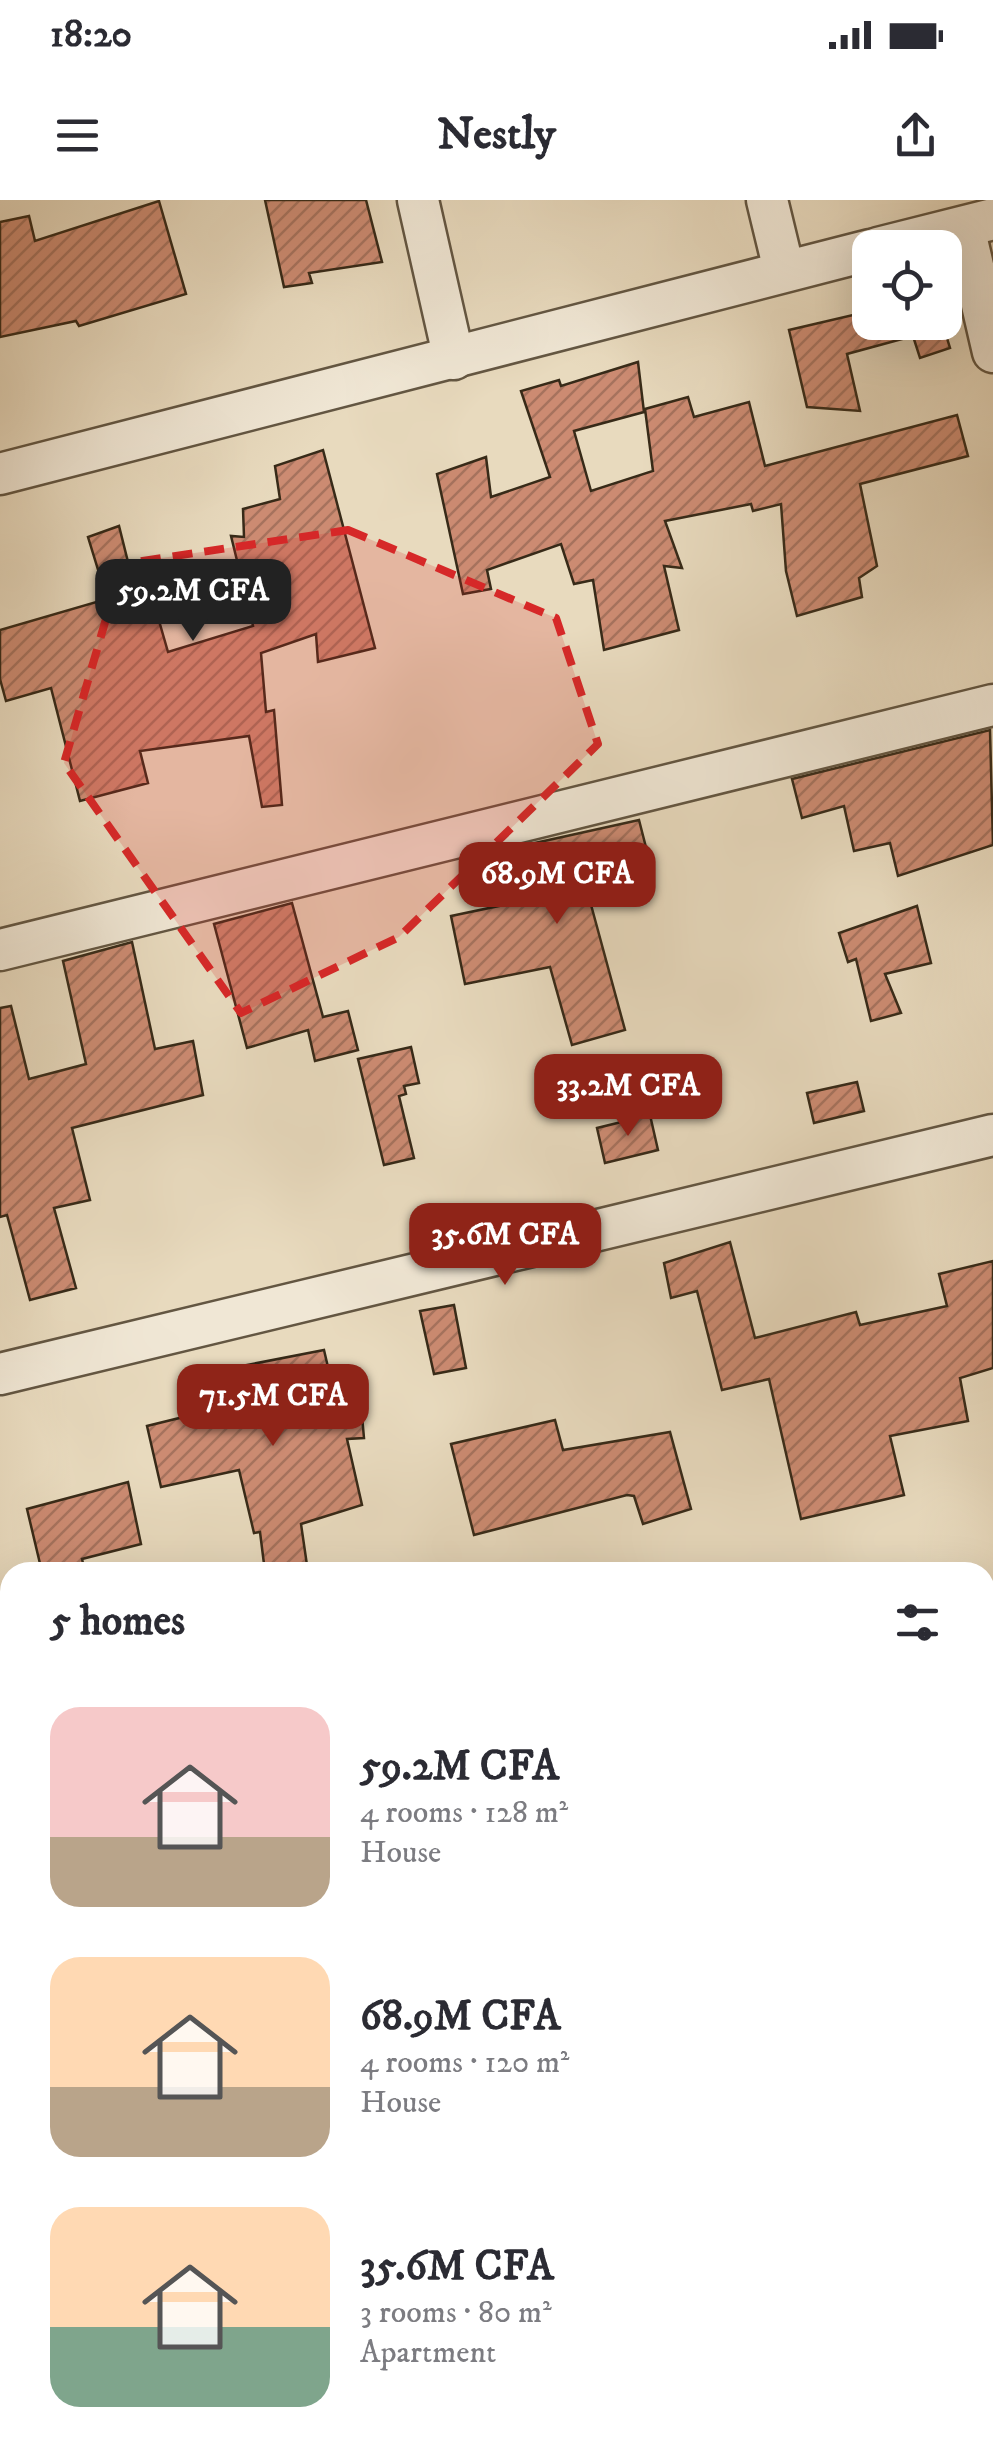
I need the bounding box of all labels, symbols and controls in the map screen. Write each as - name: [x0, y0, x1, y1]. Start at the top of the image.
- text: 18:20: [50, 11, 132, 59]
- text: Nestly: [437, 107, 556, 163]
- icon: menu: [50, 108, 105, 163]
- icon: share: [888, 108, 943, 163]
- map controls: [852, 230, 962, 340]
- button: locate: [852, 230, 962, 340]
- pin: 59.2M CFA: [79, 559, 307, 644]
- text: 59.2M CFA: [117, 571, 269, 611]
- pin: 68.9M CFA: [443, 842, 671, 927]
- text: 68.9M CFA: [481, 854, 633, 894]
- pin: 33.2M CFA: [514, 1054, 742, 1139]
- text: 33.2M CFA: [556, 1066, 700, 1106]
- pin: 35.6M CFA: [391, 1203, 619, 1288]
- text: 35.6M CFA: [431, 1215, 579, 1255]
- pin: 71.5M CFA: [159, 1364, 387, 1449]
- text: 71.5M CFA: [199, 1376, 347, 1416]
- icon: filters: [890, 1595, 945, 1650]
- text: 5 homes: [50, 1596, 185, 1648]
- text: 59.2M CFA: [360, 1741, 559, 1793]
- icon: home: [130, 1747, 250, 1867]
- text: 4 rooms · 128 m²: [360, 1793, 568, 1833]
- text: House: [360, 1833, 441, 1873]
- text: 68.9M CFA: [360, 1991, 560, 2043]
- icon: home: [130, 1997, 250, 2117]
- text: 4 rooms · 120 m²: [360, 2043, 569, 2083]
- text: House: [360, 2083, 441, 2123]
- text: 35.6M CFA: [360, 2241, 554, 2293]
- icon: home: [130, 2247, 250, 2367]
- text: 3 rooms · 80 m²: [360, 2293, 552, 2333]
- text: Apartment: [360, 2333, 496, 2373]

